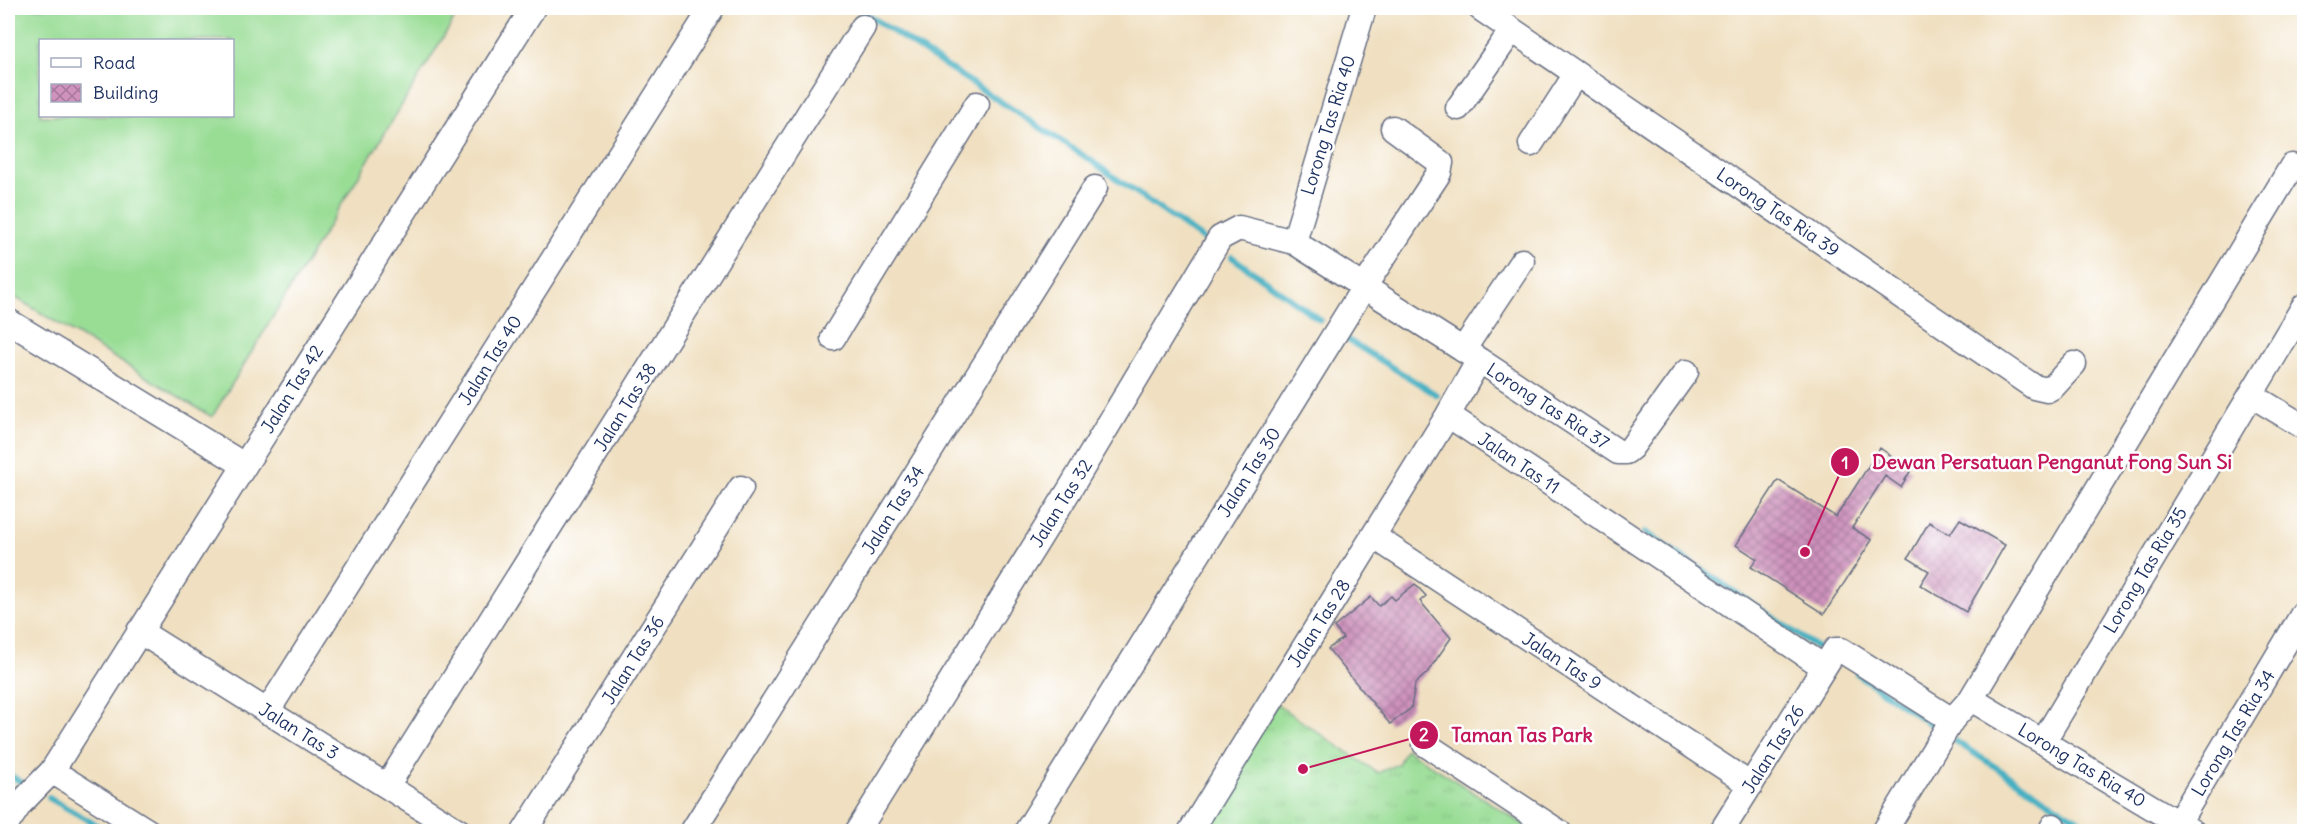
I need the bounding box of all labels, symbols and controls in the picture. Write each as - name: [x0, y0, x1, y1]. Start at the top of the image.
- legend: [39, 39, 234, 117]
- text: Road: [93, 51, 136, 74]
- street label: Lorong Tas Ria 40: [1296, 52, 1360, 198]
- text: Building: [93, 81, 158, 104]
- street label: Lorong Tas Ria 39: [1712, 162, 1844, 262]
- street label: Jalan Tas 40: [453, 311, 527, 409]
- street label: Jalan Tas 42: [256, 341, 328, 437]
- street label: Lorong Tas Ria 37: [1482, 358, 1614, 454]
- street label: Jalan Tas 38: [589, 359, 661, 455]
- street label: Jalan Tas 30: [1212, 423, 1286, 521]
- street label: Jalan Tas 11: [1474, 427, 1564, 499]
- callout: Dewan Persatuan Penganut Fong Sun Si: [1830, 443, 2244, 481]
- text: Dewan Persatuan Penganut Fong Sun Si: [1872, 449, 2232, 474]
- text: 1: [1841, 451, 1849, 474]
- street label: Jalan Tas 32: [1025, 455, 1097, 551]
- street label: Jalan Tas 34: [857, 461, 929, 559]
- street label: Lorong Tas Ria 35: [2098, 503, 2192, 637]
- street label: Jalan Tas 28: [1283, 575, 1355, 671]
- street label: Jalan Tas 36: [597, 611, 669, 709]
- street label: Jalan Tas 9: [1518, 627, 1606, 695]
- street label: Lorong Tas Ria 34: [2186, 666, 2280, 800]
- street label: Jalan Tas 3: [255, 698, 343, 764]
- street label: Jalan Tas 26: [1737, 701, 1809, 797]
- callout: Taman Tas Park: [1409, 716, 1604, 754]
- street label: Lorong Tas Ria 40: [2014, 718, 2150, 812]
- text: Taman Tas Park: [1451, 722, 1593, 747]
- text: 2: [1419, 723, 1429, 746]

